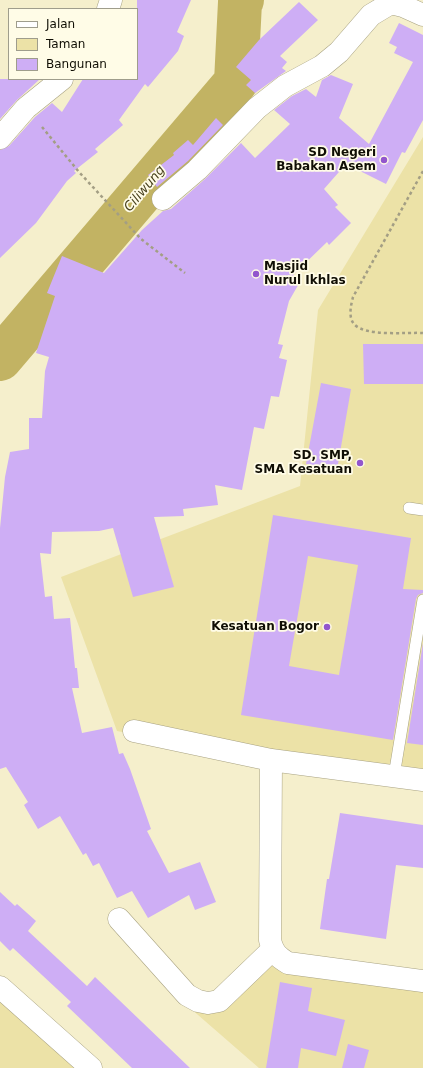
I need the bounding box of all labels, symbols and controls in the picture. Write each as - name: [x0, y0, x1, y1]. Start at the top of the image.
- legend: [8, 8, 138, 80]
- text: Jalan: [46, 17, 75, 31]
- text: Taman: [46, 37, 85, 51]
- text: Bangunan: [46, 57, 107, 71]
- place label: SD Negeri Babakan Asem: [276, 146, 376, 174]
- marker: SD Negeri Babakan Asem: [379, 155, 389, 165]
- water label: Ciliwung: [121, 163, 169, 215]
- place label: Masjid Nurul Ikhlas: [264, 260, 346, 288]
- marker: Masjid Nurul Ikhlas: [251, 269, 261, 279]
- place label: SD, SMP, SMA Kesatuan: [255, 449, 352, 477]
- marker: SD, SMP, SMA Kesatuan: [355, 458, 365, 468]
- place label: Kesatuan Bogor: [211, 620, 319, 634]
- marker: Kesatuan Bogor: [322, 622, 332, 632]

